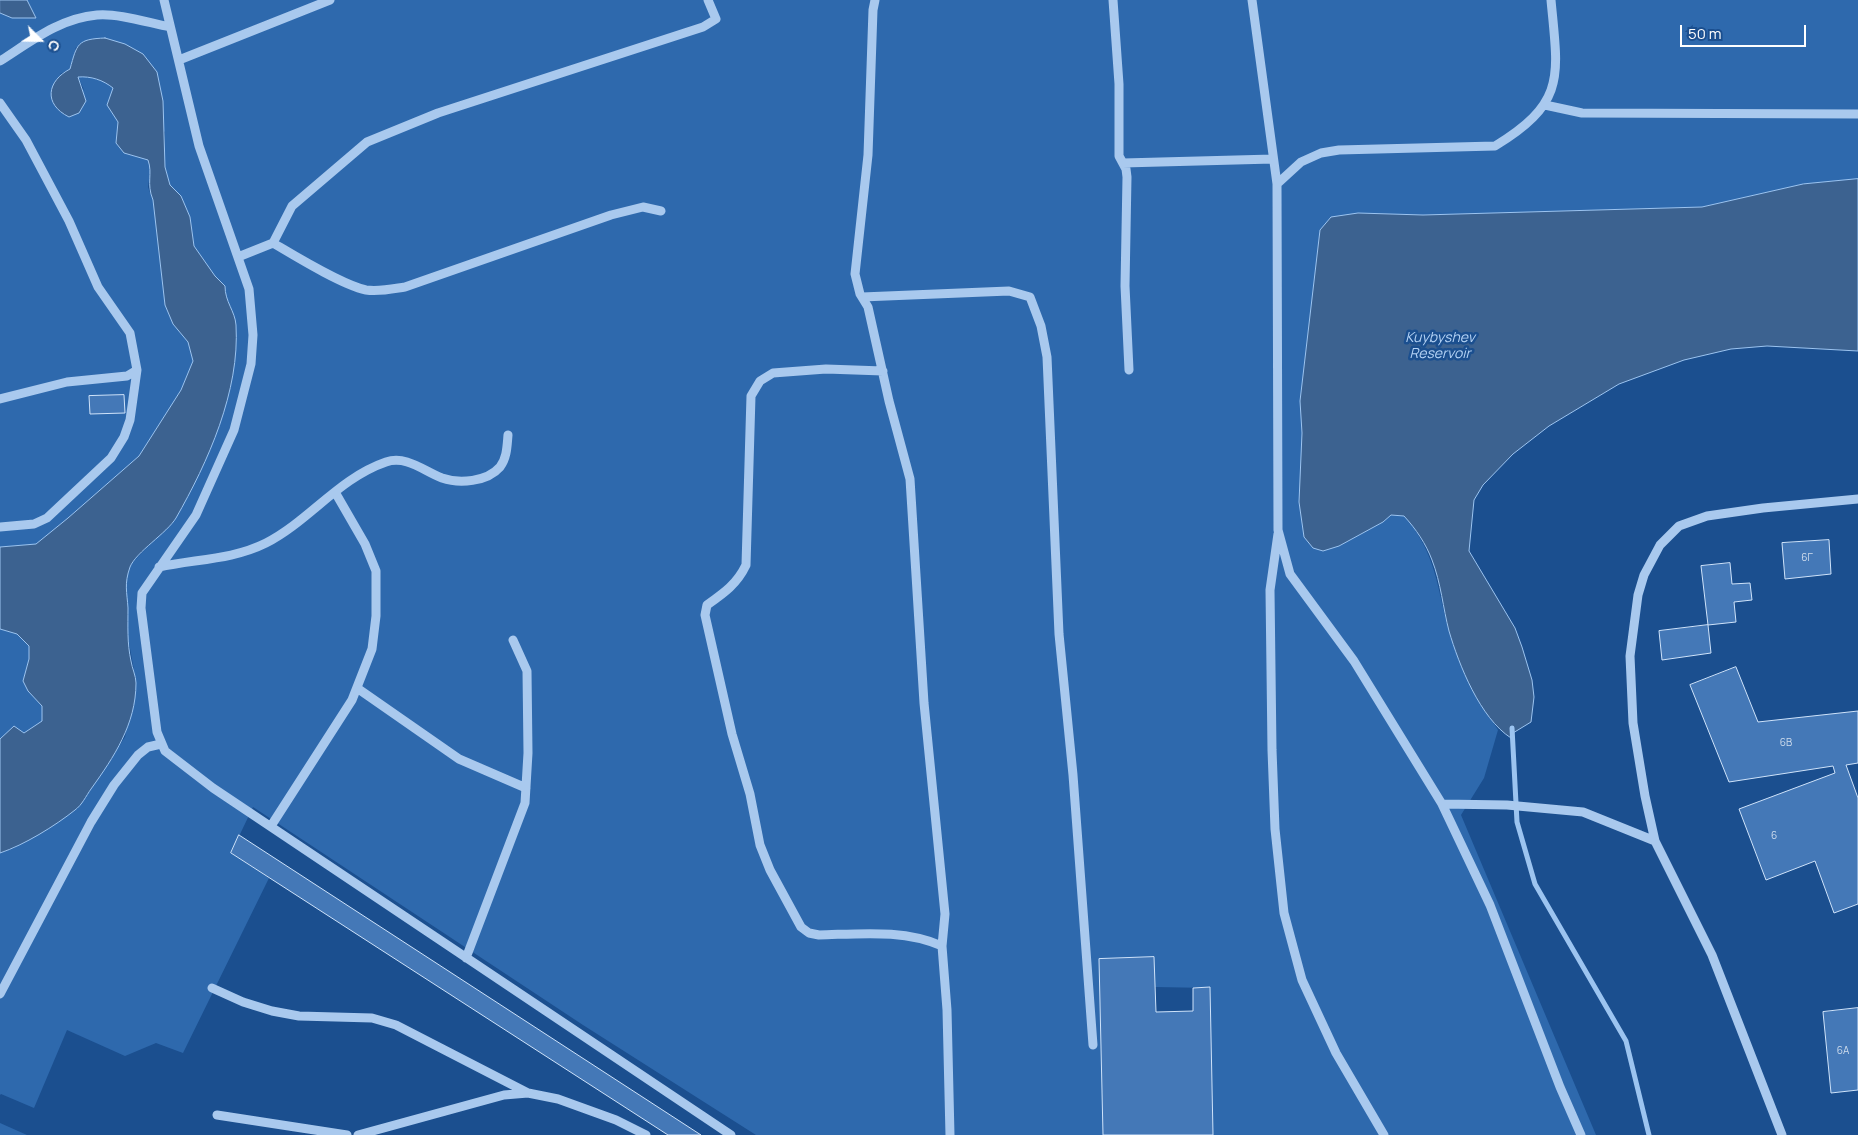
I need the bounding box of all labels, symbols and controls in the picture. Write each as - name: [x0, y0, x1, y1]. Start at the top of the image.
- north arrow: [15, 15, 65, 65]
- scale bar: [1683, 15, 1809, 47]
- text: 50 m: [1688, 23, 1722, 44]
- text: С: [44, 38, 65, 55]
- water label: Kuybyshev Reservoir: [1405, 330, 1475, 362]
- house number: 6Г: [1801, 552, 1813, 564]
- house number: 6В: [1780, 737, 1792, 749]
- house number: 6: [1771, 830, 1777, 842]
- house number: 6А: [1837, 1045, 1849, 1057]

